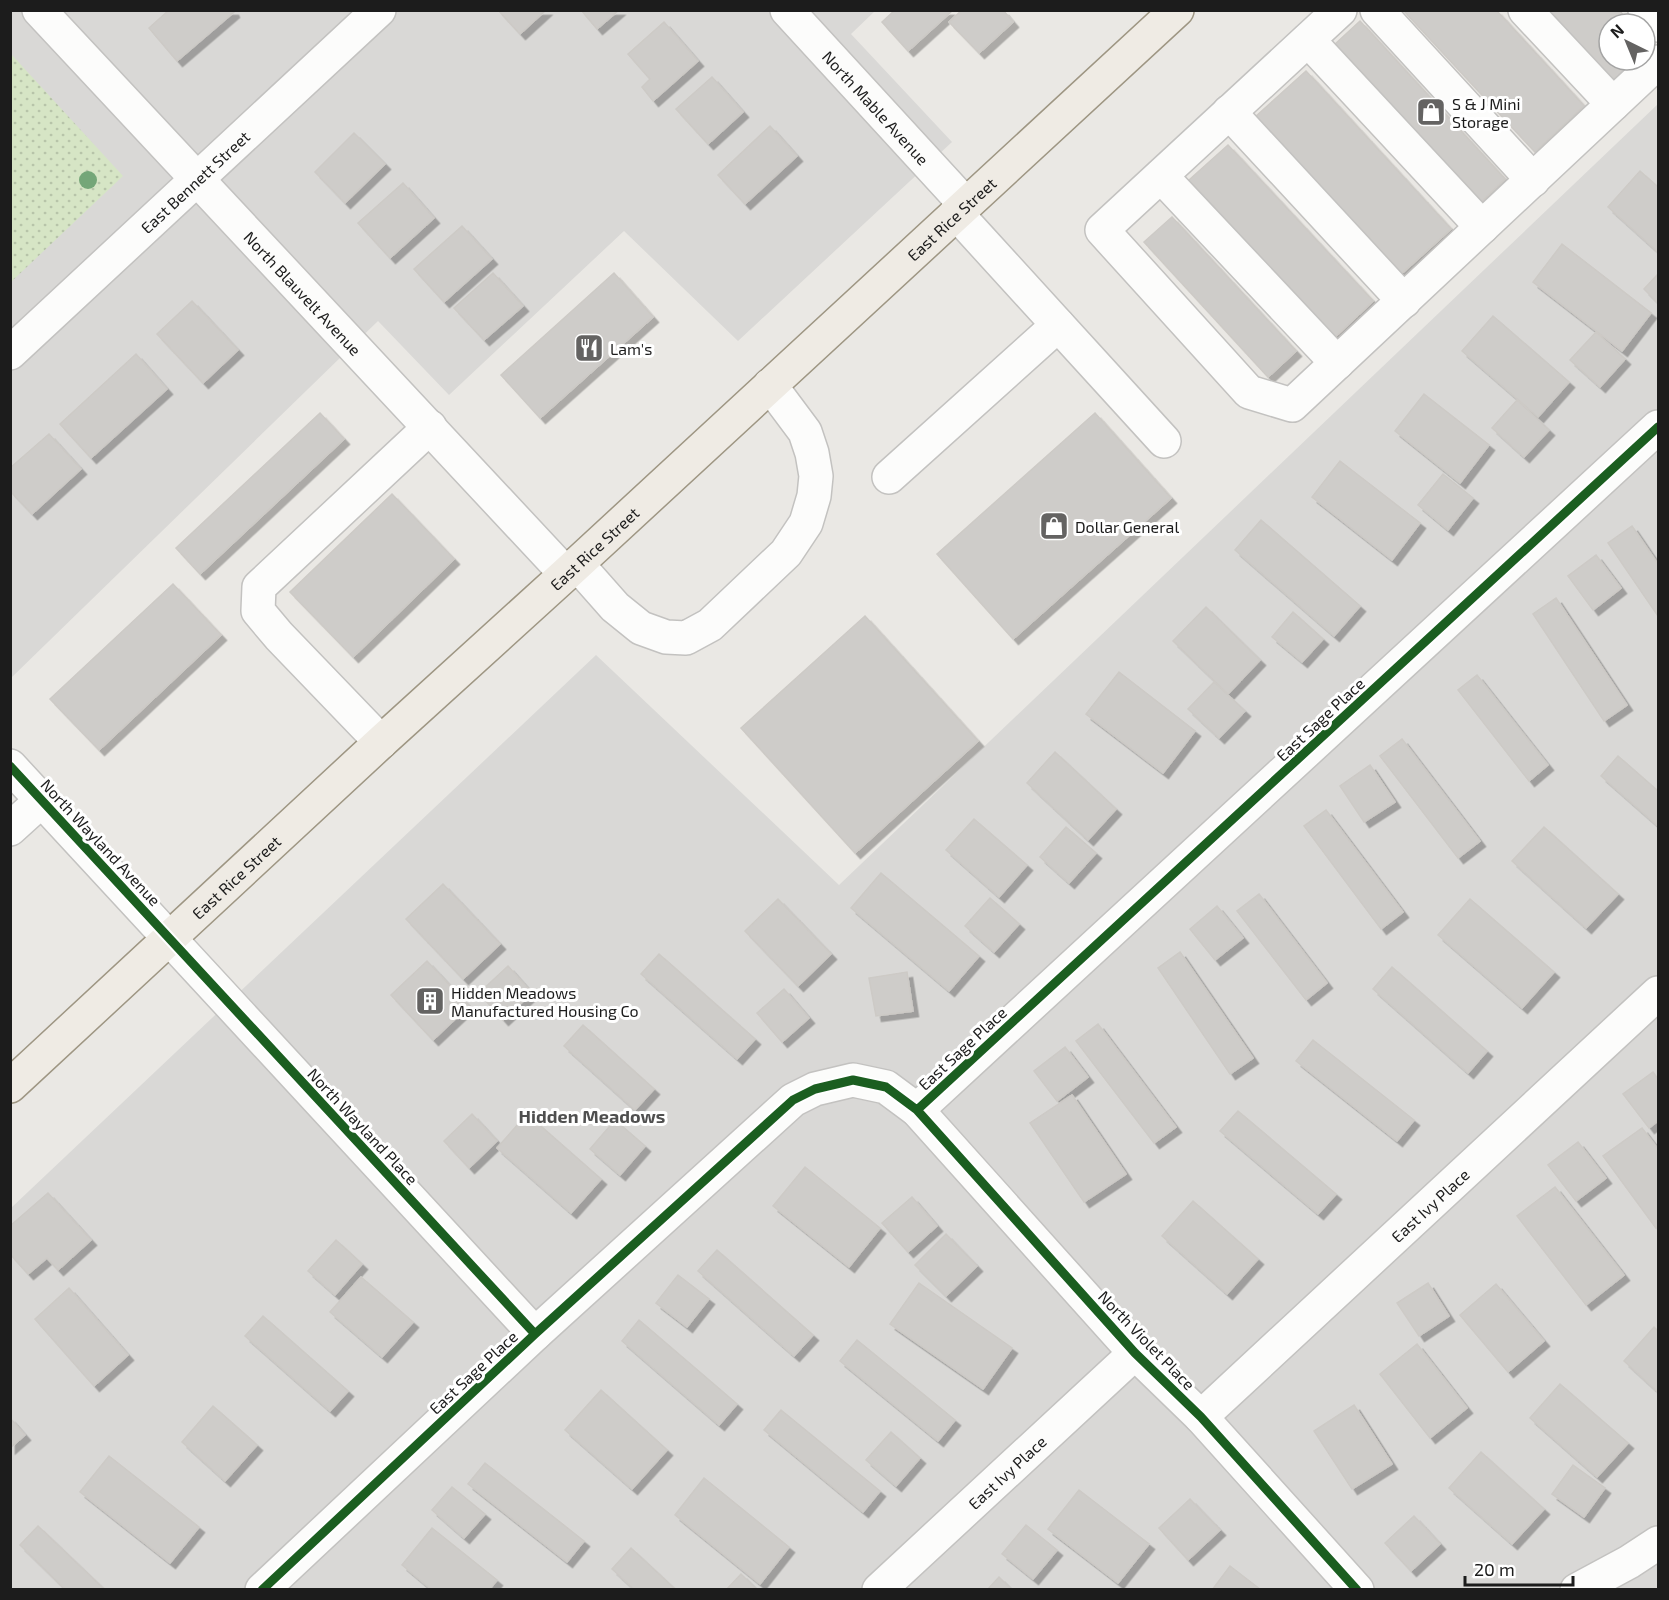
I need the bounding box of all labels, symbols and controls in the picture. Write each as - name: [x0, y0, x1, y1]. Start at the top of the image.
- north arrow: [1597, 12, 1657, 72]
- text: N: [1606, 20, 1627, 42]
- street label: North Mable Avenue: [819, 46, 933, 168]
- place label: S & J Mini Storage: [1452, 94, 1520, 131]
- shop icon: S & J Mini Storage: [1415, 96, 1447, 128]
- street label: East Bennett Street: [136, 126, 253, 237]
- street label: East Rice Street: [903, 173, 999, 264]
- street label: North Blauvelt Avenue: [241, 227, 366, 359]
- restaurant icon: Lam's: [573, 332, 605, 364]
- place label: Lam's: [610, 339, 652, 358]
- street label: East Rice Street: [546, 503, 642, 594]
- shop icon: Dollar General: [1038, 510, 1070, 542]
- place label: Dollar General: [1075, 517, 1179, 536]
- street label: East Sage Place: [1272, 673, 1368, 765]
- street label: North Wayland Avenue: [37, 775, 165, 909]
- street label: East Rice Street: [188, 831, 284, 922]
- place label: Hidden Meadows Manufactured Housing Co: [451, 983, 639, 1020]
- building icon: Hidden Meadows Manufactured Housing Co: [414, 985, 446, 1017]
- street label: East Sage Place: [914, 1002, 1010, 1094]
- street label: North Wayland Place: [304, 1064, 422, 1188]
- district label: Hidden Meadows: [519, 1105, 665, 1127]
- street label: East Ivy Place: [1387, 1164, 1473, 1246]
- street label: North Violet Place: [1095, 1286, 1199, 1394]
- street label: East Sage Place: [425, 1326, 521, 1418]
- street label: East Ivy Place: [964, 1431, 1050, 1512]
- scale bar: [1465, 1549, 1573, 1587]
- text: 20 m: [1474, 1558, 1515, 1580]

